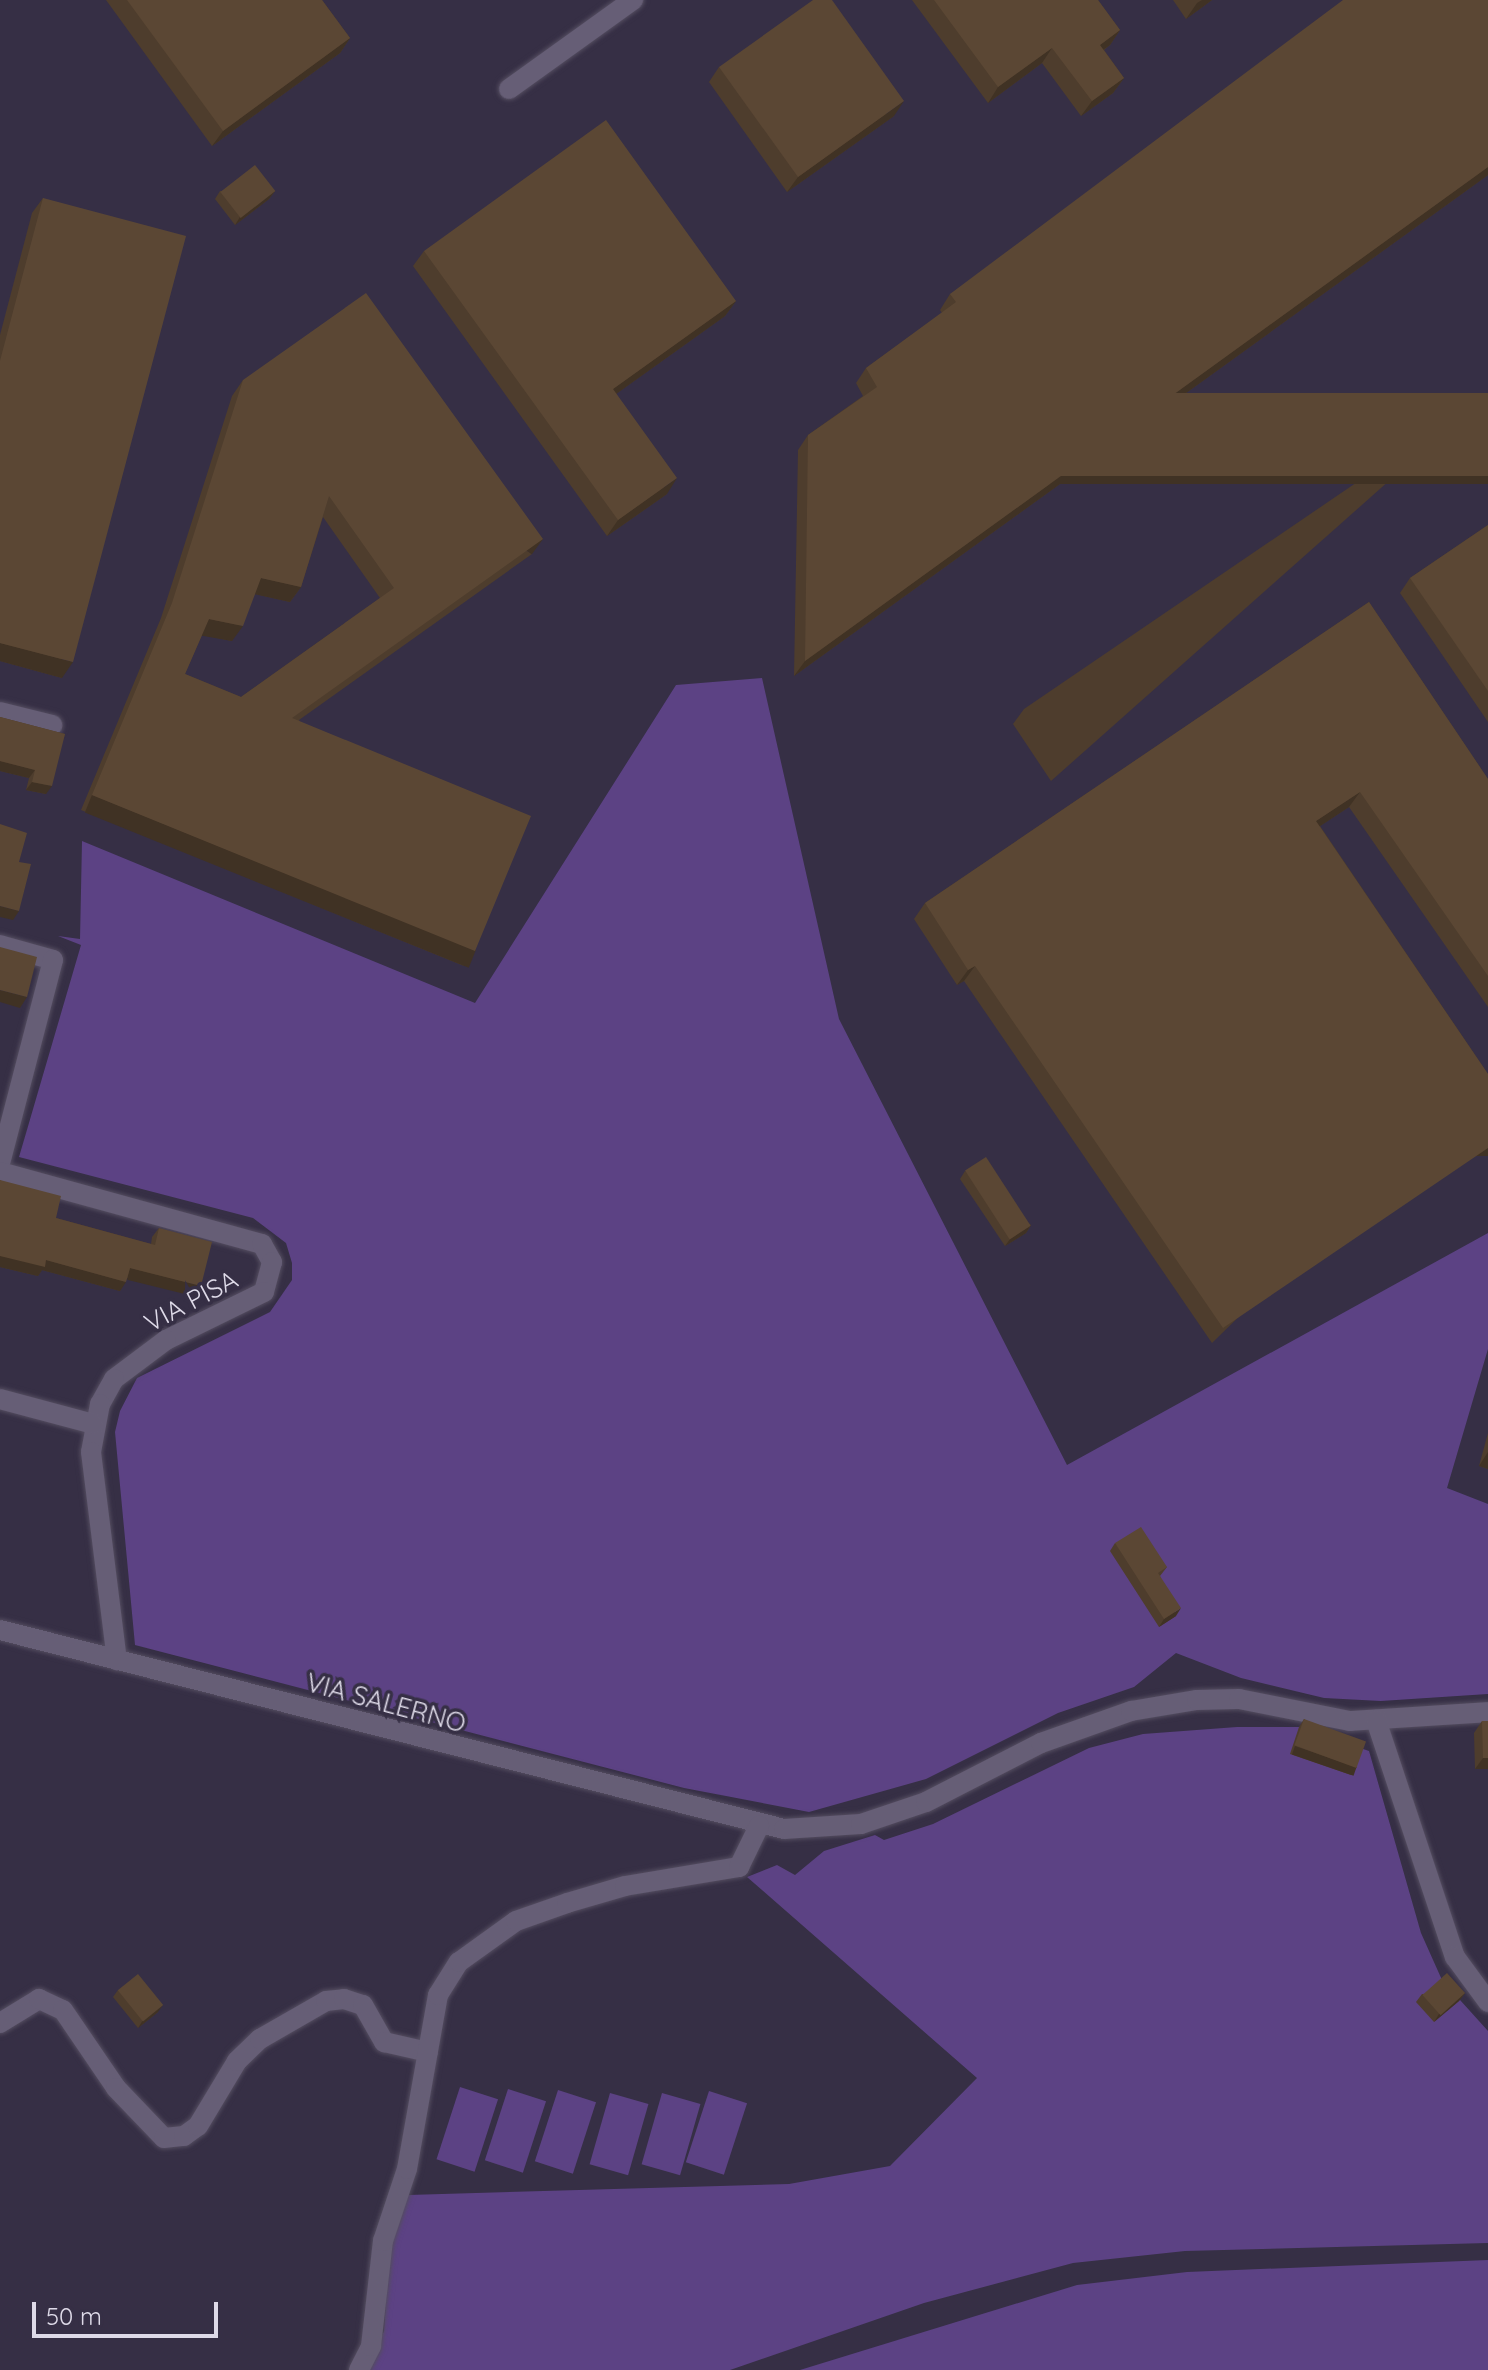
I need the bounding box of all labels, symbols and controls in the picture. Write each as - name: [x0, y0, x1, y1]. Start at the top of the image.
- street label: VIA PISA: [139, 1263, 243, 1339]
- street label: VIA SALERNO: [303, 1667, 469, 1739]
- scale bar: [36, 2286, 222, 2336]
- text: 50 m: [46, 2301, 102, 2331]

